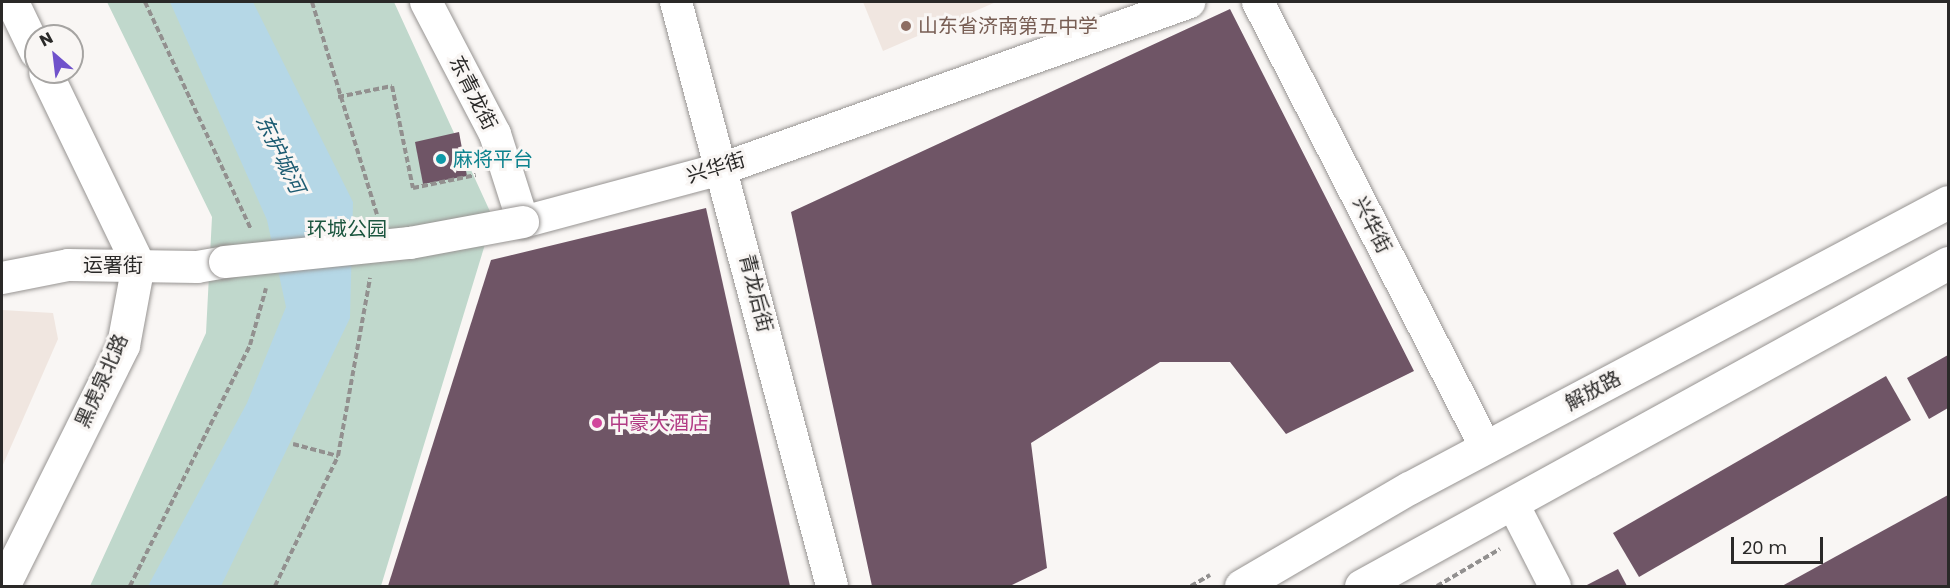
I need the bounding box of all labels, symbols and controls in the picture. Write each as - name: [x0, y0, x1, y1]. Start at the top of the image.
- place label: 山东省济南第五中学: [918, 14, 1098, 38]
- marker: 山东省济南第五中学: [899, 19, 913, 33]
- north arrow: [24, 24, 84, 84]
- text: N: [36, 26, 57, 52]
- street label: 东青龙街: [444, 52, 502, 134]
- water label: 东护城河: [250, 111, 310, 197]
- place label: 麻将平台: [453, 147, 533, 171]
- street label: 兴华街: [684, 148, 748, 188]
- marker: 麻将平台: [434, 152, 448, 166]
- street label: 兴华街: [1348, 193, 1396, 257]
- park label: 环城公园: [307, 217, 387, 241]
- street label: 青龙后街: [735, 251, 777, 335]
- street label: 运署街: [83, 253, 143, 277]
- street label: 黑虎泉北路: [71, 330, 133, 432]
- street label: 解放路: [1561, 366, 1625, 416]
- place label: 中豪大酒店: [609, 411, 709, 435]
- marker: 中豪大酒店: [590, 416, 604, 430]
- scale bar: [1734, 525, 1826, 563]
- text: 20 m: [1742, 535, 1787, 560]

